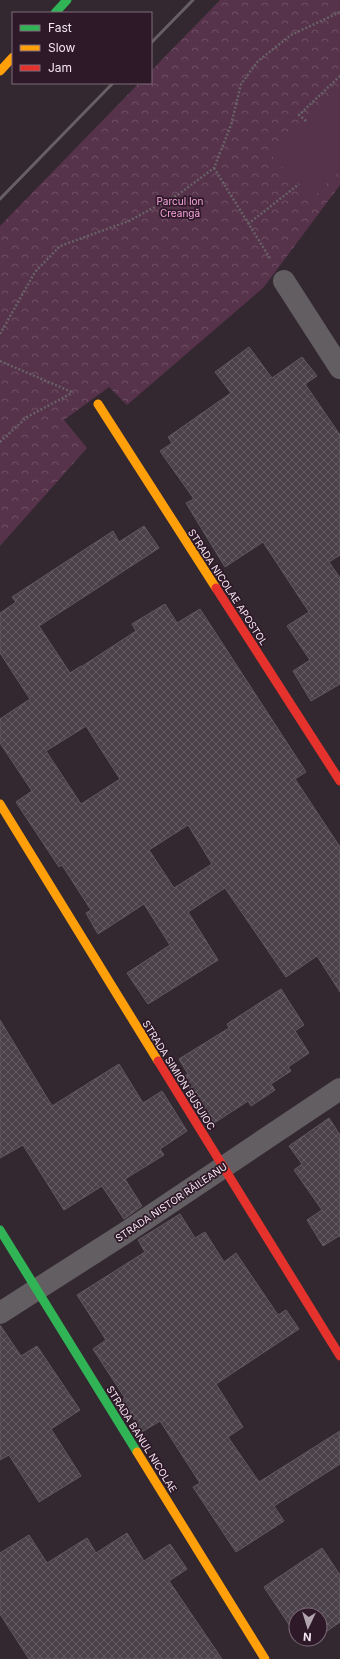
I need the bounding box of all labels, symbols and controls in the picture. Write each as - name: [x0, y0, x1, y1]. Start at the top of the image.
- legend: [12, 12, 152, 84]
- text: Fast: [48, 20, 72, 35]
- text: Slow: [48, 40, 76, 55]
- text: Jam: [48, 60, 72, 75]
- park label: Parcul Ion Creangă: [156, 195, 204, 219]
- street label: STRADA NICOLAE APOSTOL: [186, 527, 270, 648]
- street label: STRADA SIMION BUSUIOC: [140, 1018, 218, 1132]
- street label: STRADA NISTOR RĂILEANU: [112, 1159, 229, 1244]
- street label: STRADA BANUL NICOLAE: [104, 1383, 180, 1495]
- north arrow: [288, 1607, 328, 1647]
- text: N: [303, 1630, 312, 1644]

